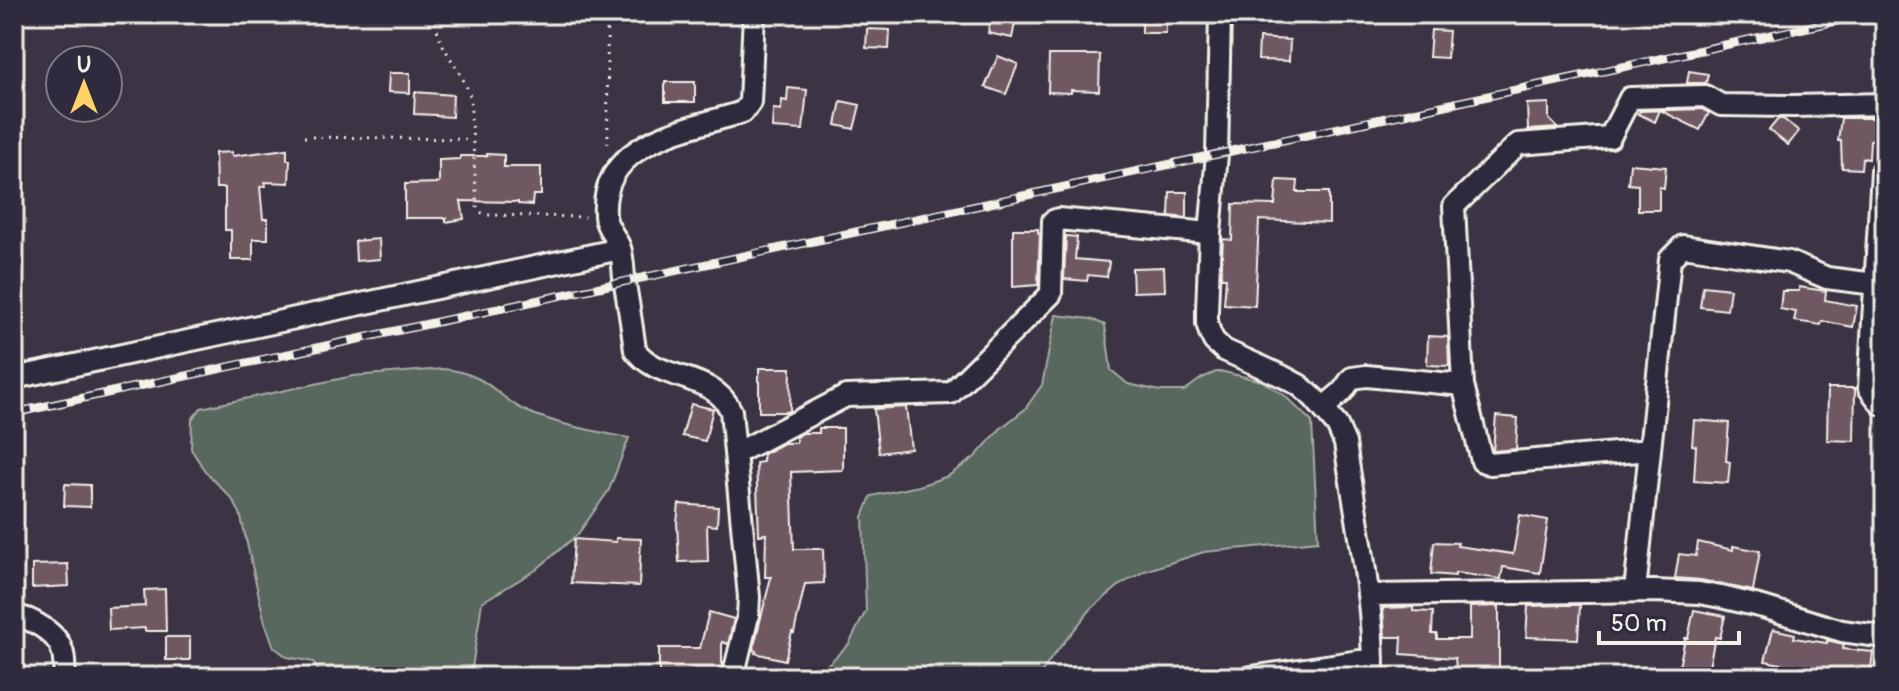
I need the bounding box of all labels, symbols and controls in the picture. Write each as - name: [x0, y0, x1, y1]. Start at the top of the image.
- north arrow: [44, 44, 124, 124]
- text: U: [77, 51, 91, 79]
- scale bar: [1599, 595, 1739, 645]
- text: 50 m: [1611, 609, 1667, 638]

